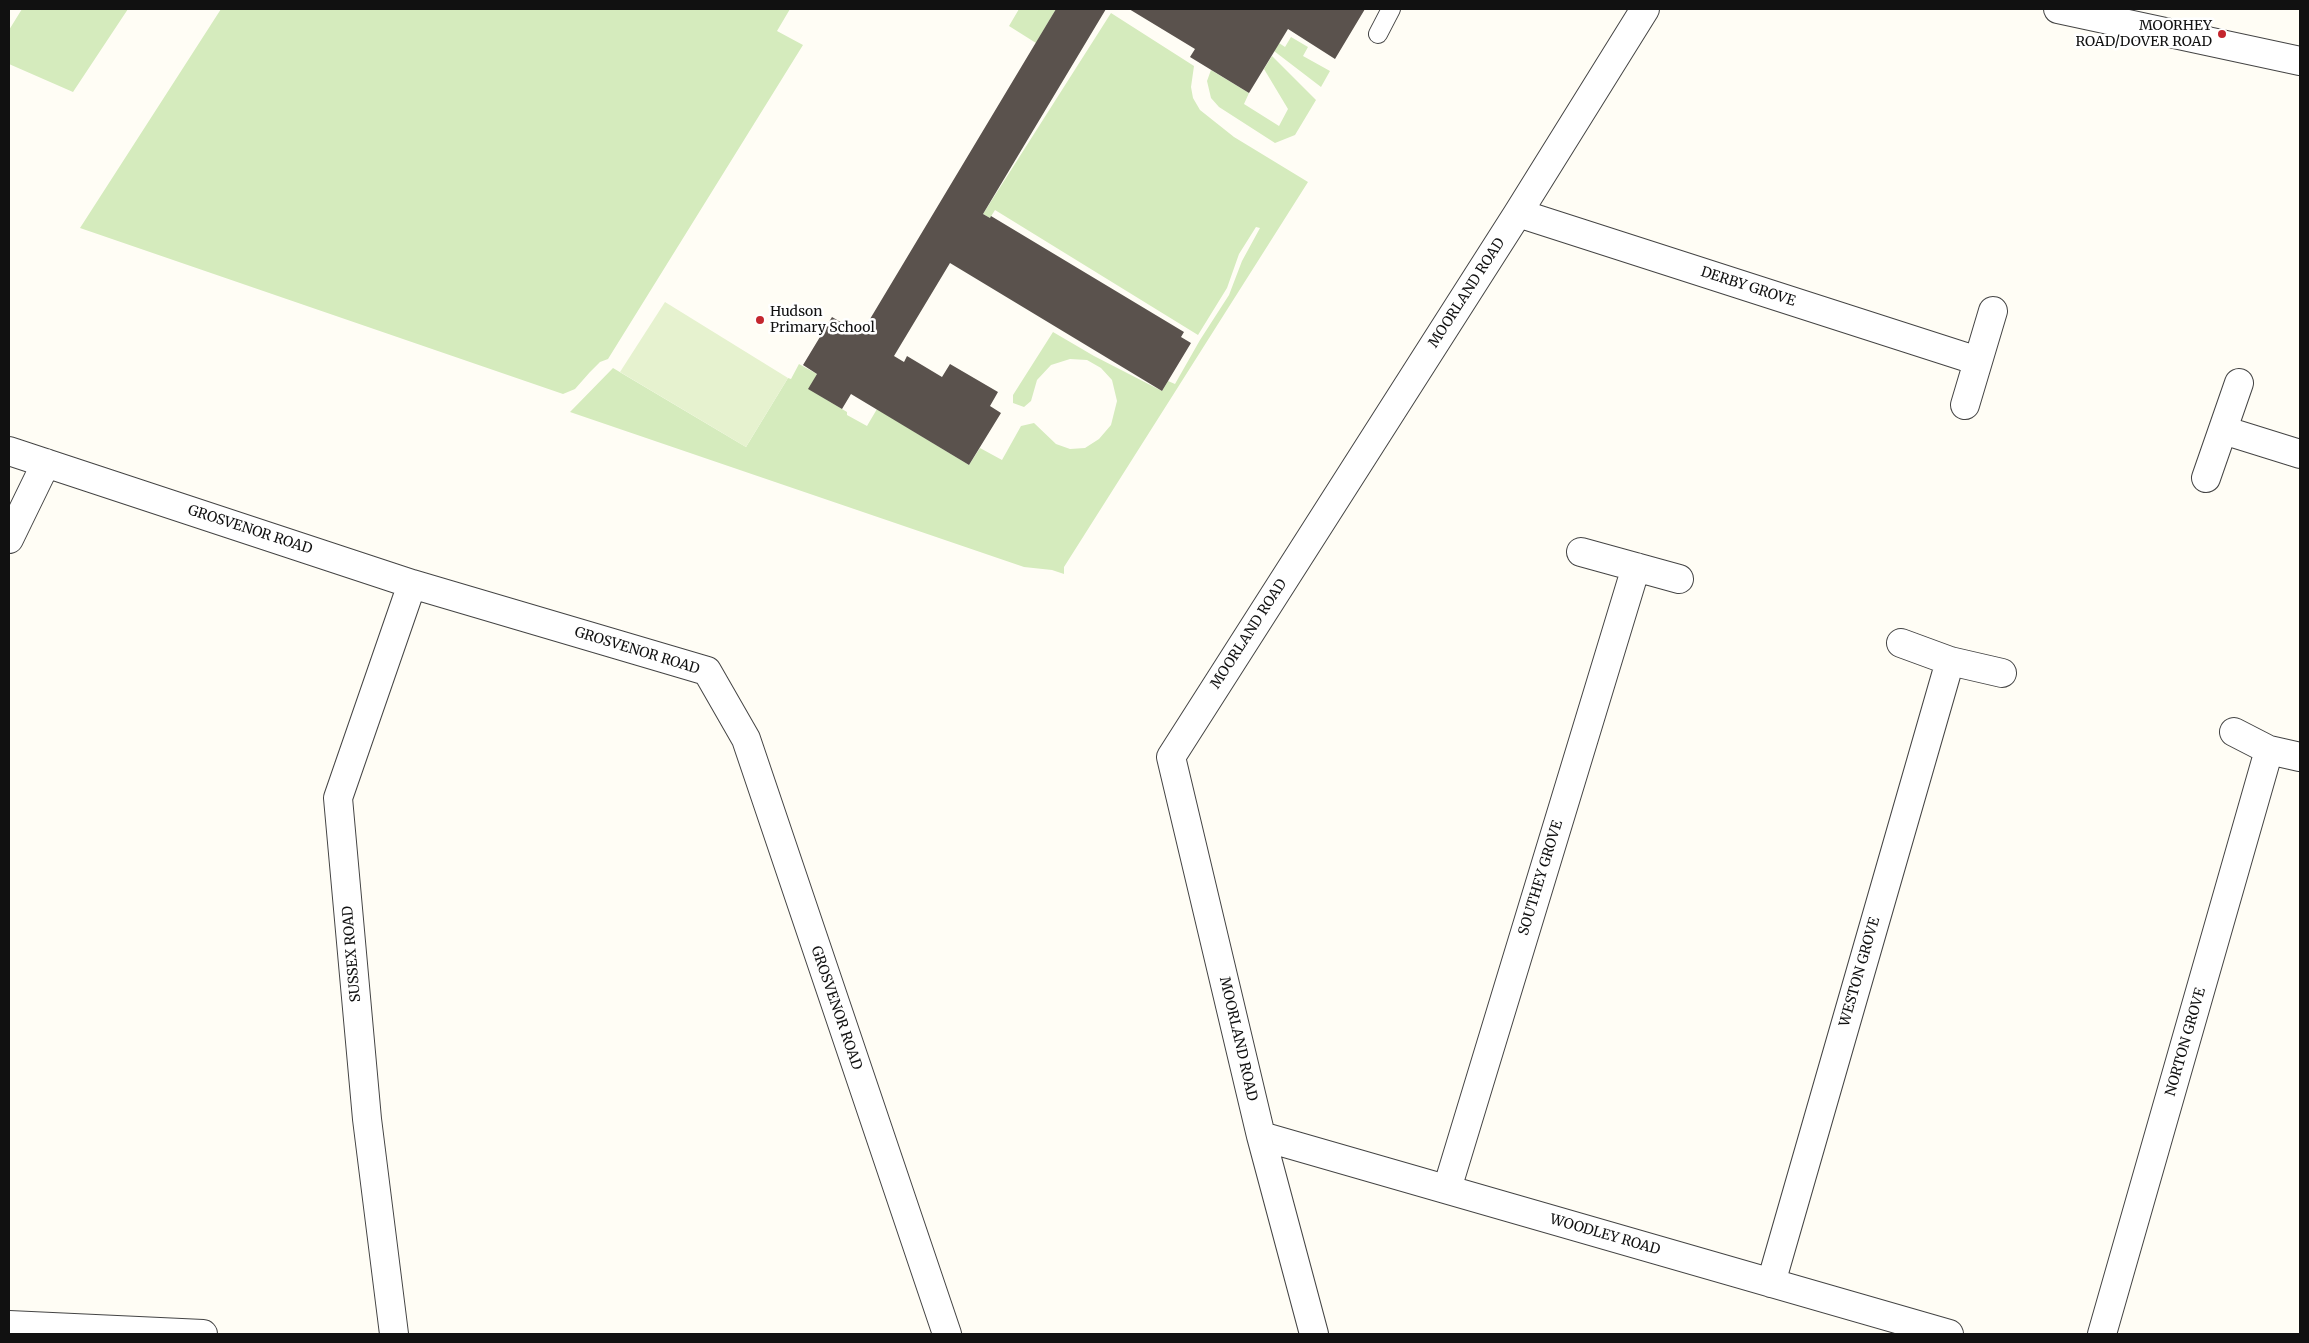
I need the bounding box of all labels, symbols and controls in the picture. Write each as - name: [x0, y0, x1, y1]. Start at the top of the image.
- place label: MOORHEY ROAD/DOVER ROAD: [2075, 18, 2212, 50]
- marker: MOORHEY ROAD/DOVER ROAD: [2216, 28, 2228, 40]
- street label: MOORLAND ROAD: [1425, 235, 1509, 351]
- street label: DERBY GROVE: [1699, 264, 1797, 310]
- place label: Hudson Primary School: [770, 304, 875, 336]
- marker: Hudson Primary School: [754, 314, 766, 326]
- street label: GROSVENOR ROAD: [186, 502, 314, 558]
- street label: MOORLAND ROAD: [1207, 576, 1291, 692]
- street label: GROSVENOR ROAD: [572, 624, 702, 678]
- street label: SOUTHEY GROVE: [1515, 818, 1567, 938]
- street label: SUSSEX ROAD: [339, 905, 365, 1003]
- street label: WESTON GROVE: [1836, 915, 1884, 1029]
- street label: GROSVENOR ROAD: [807, 944, 865, 1072]
- street label: MOORLAND ROAD: [1216, 975, 1260, 1103]
- street label: NORTON GROVE: [2162, 986, 2210, 1098]
- street label: WOODLEY ROAD: [1548, 1211, 1662, 1259]

